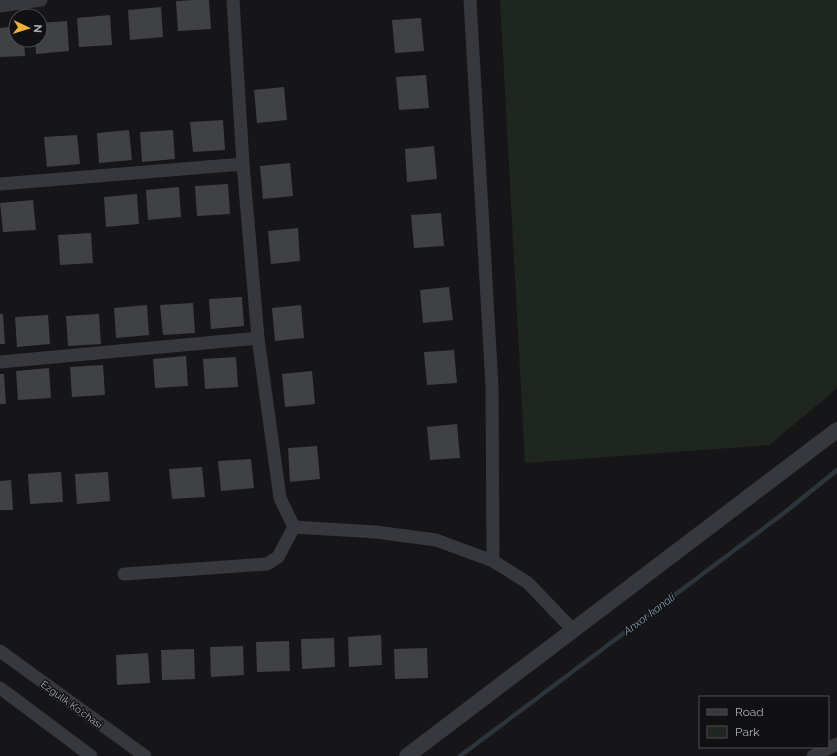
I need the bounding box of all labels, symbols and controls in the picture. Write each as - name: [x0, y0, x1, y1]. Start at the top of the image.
- north arrow: [8, 8, 48, 48]
- text: N: [31, 24, 44, 33]
- water label: Anxor kanali: [620, 590, 678, 639]
- street label: Ezgulik Ko'chasi: [39, 678, 105, 730]
- legend: [699, 696, 829, 748]
- text: Road: [735, 705, 764, 719]
- text: Park: [735, 725, 760, 739]

